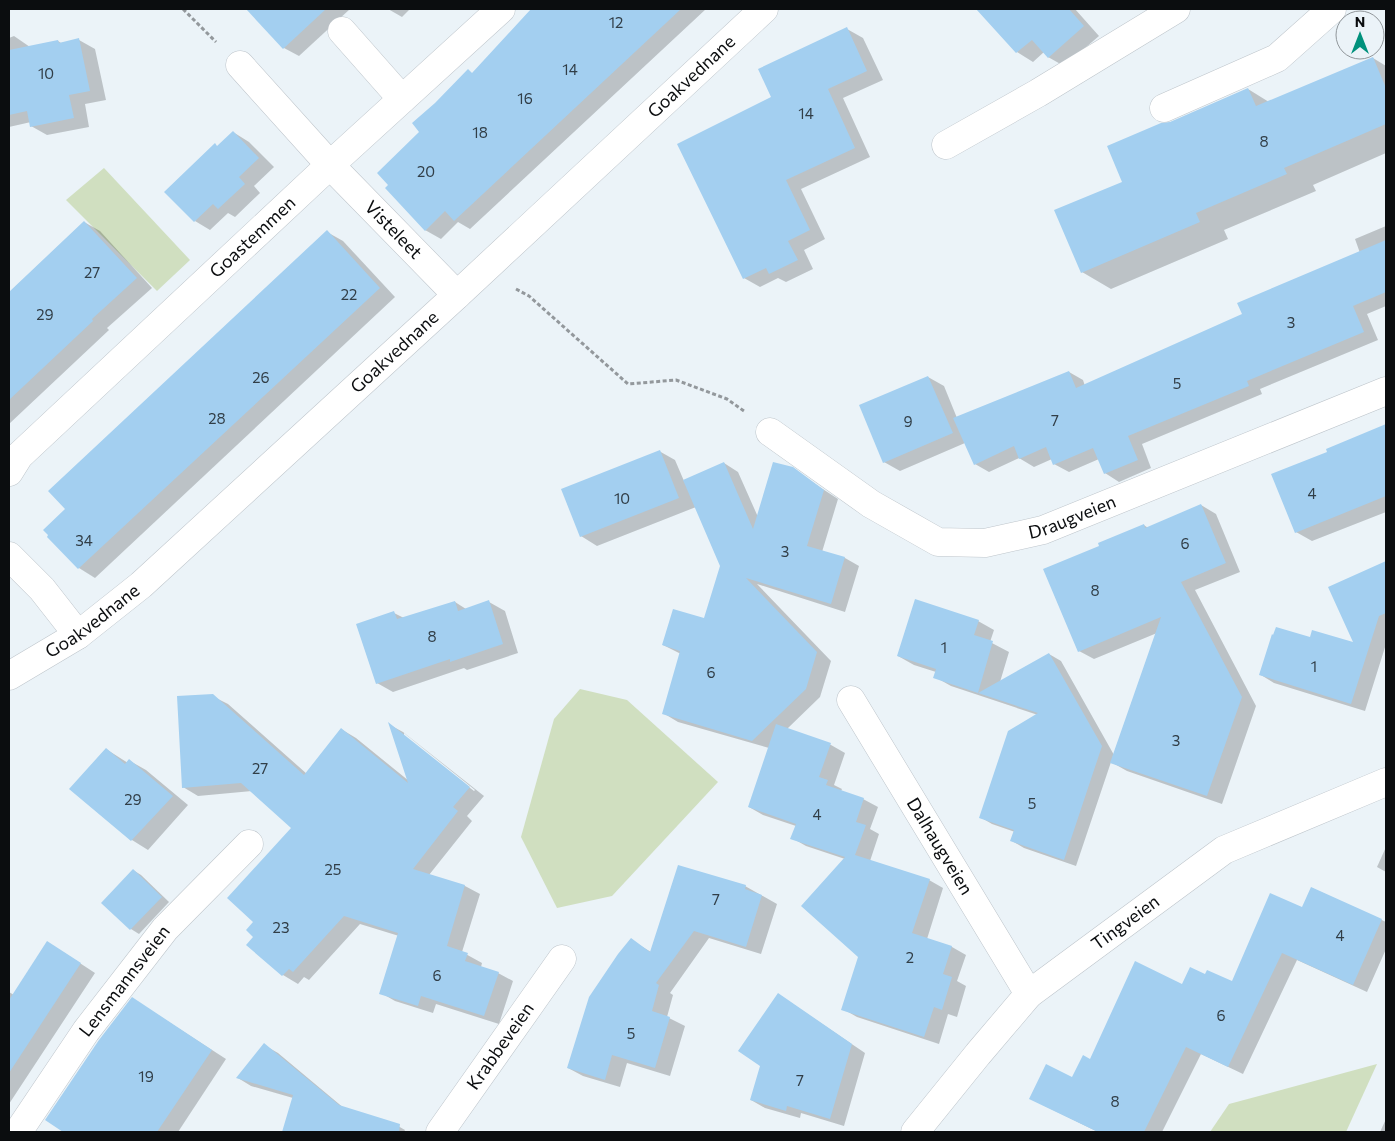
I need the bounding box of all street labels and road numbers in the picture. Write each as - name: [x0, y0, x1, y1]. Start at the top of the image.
- street label: Goakvednane: [642, 30, 739, 122]
- street label: Goastemmen: [205, 191, 300, 282]
- street label: Visteleet: [361, 195, 427, 263]
- street label: Goakvednane: [345, 306, 443, 397]
- street label: Draugveien: [1026, 490, 1119, 543]
- street label: Goakvednane: [41, 579, 143, 662]
- street label: Dalhaugveien: [903, 793, 978, 898]
- street label: Tingveien: [1087, 890, 1163, 954]
- street label: Lensmannsveien: [74, 920, 174, 1041]
- street label: Krabbeveien: [461, 998, 538, 1094]

